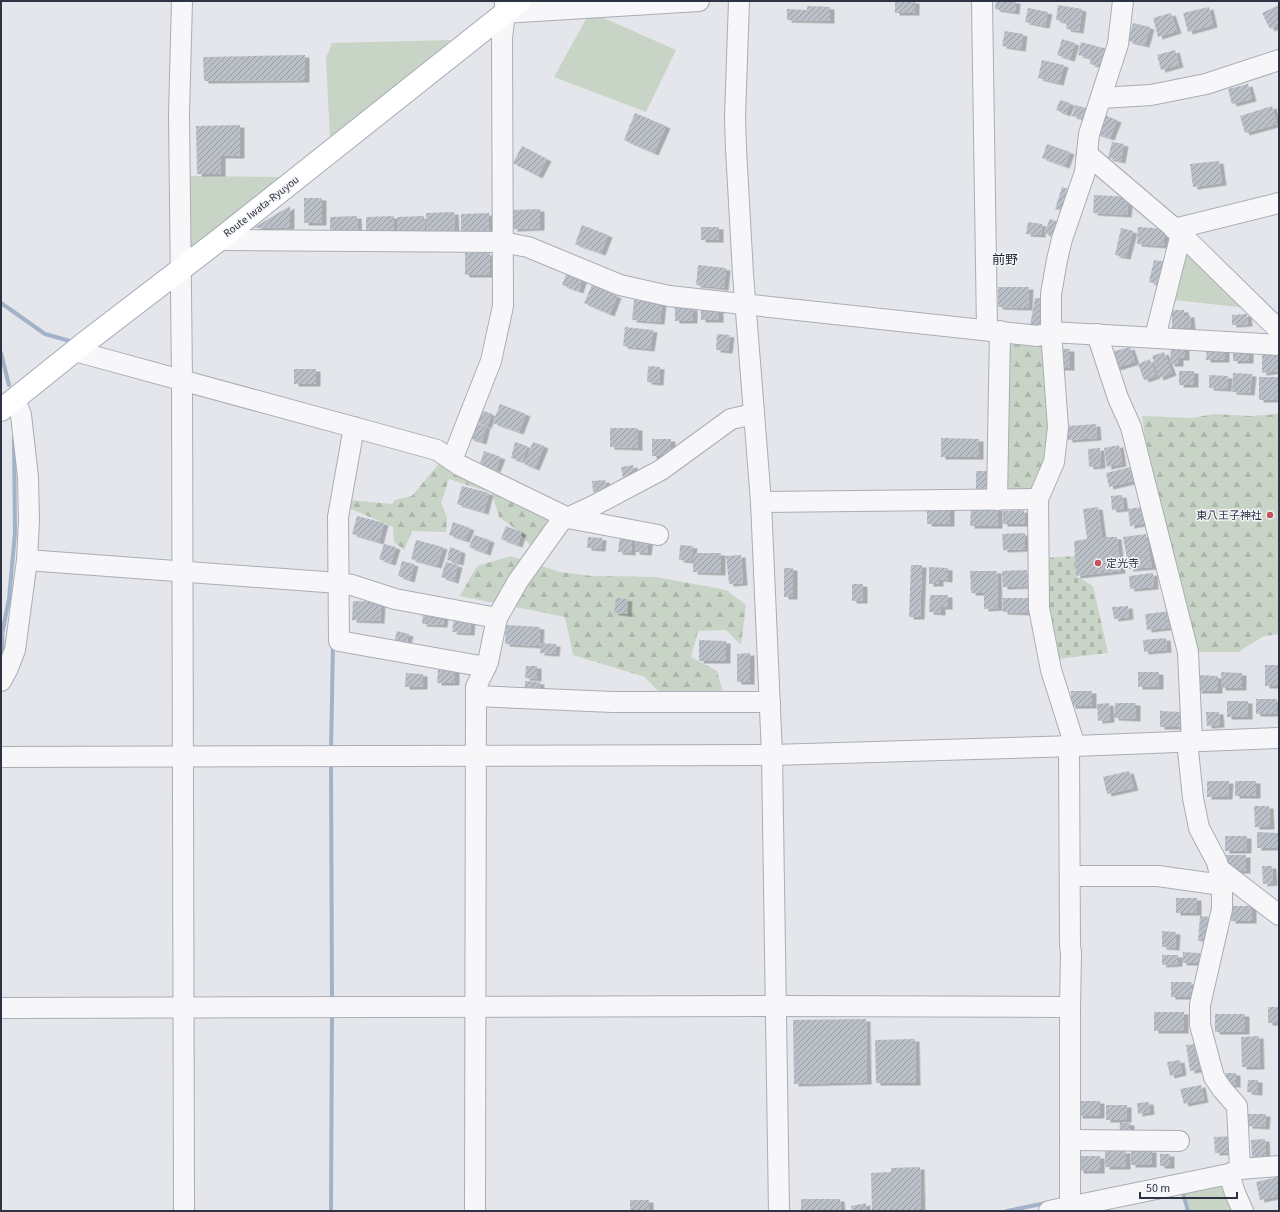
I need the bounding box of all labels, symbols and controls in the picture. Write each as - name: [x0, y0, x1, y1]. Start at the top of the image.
- street label: Route Iwata-Ryuyou: [220, 172, 302, 241]
- district label: 前野: [992, 251, 1018, 269]
- place label: 東八王子神社: [1196, 508, 1262, 523]
- marker: 東八王子神社: [1265, 510, 1275, 520]
- place label: 定光寺: [1106, 556, 1139, 571]
- marker: 定光寺: [1093, 558, 1103, 568]
- scale bar: [1140, 1174, 1237, 1200]
- text: 50 m: [1146, 1180, 1170, 1197]

